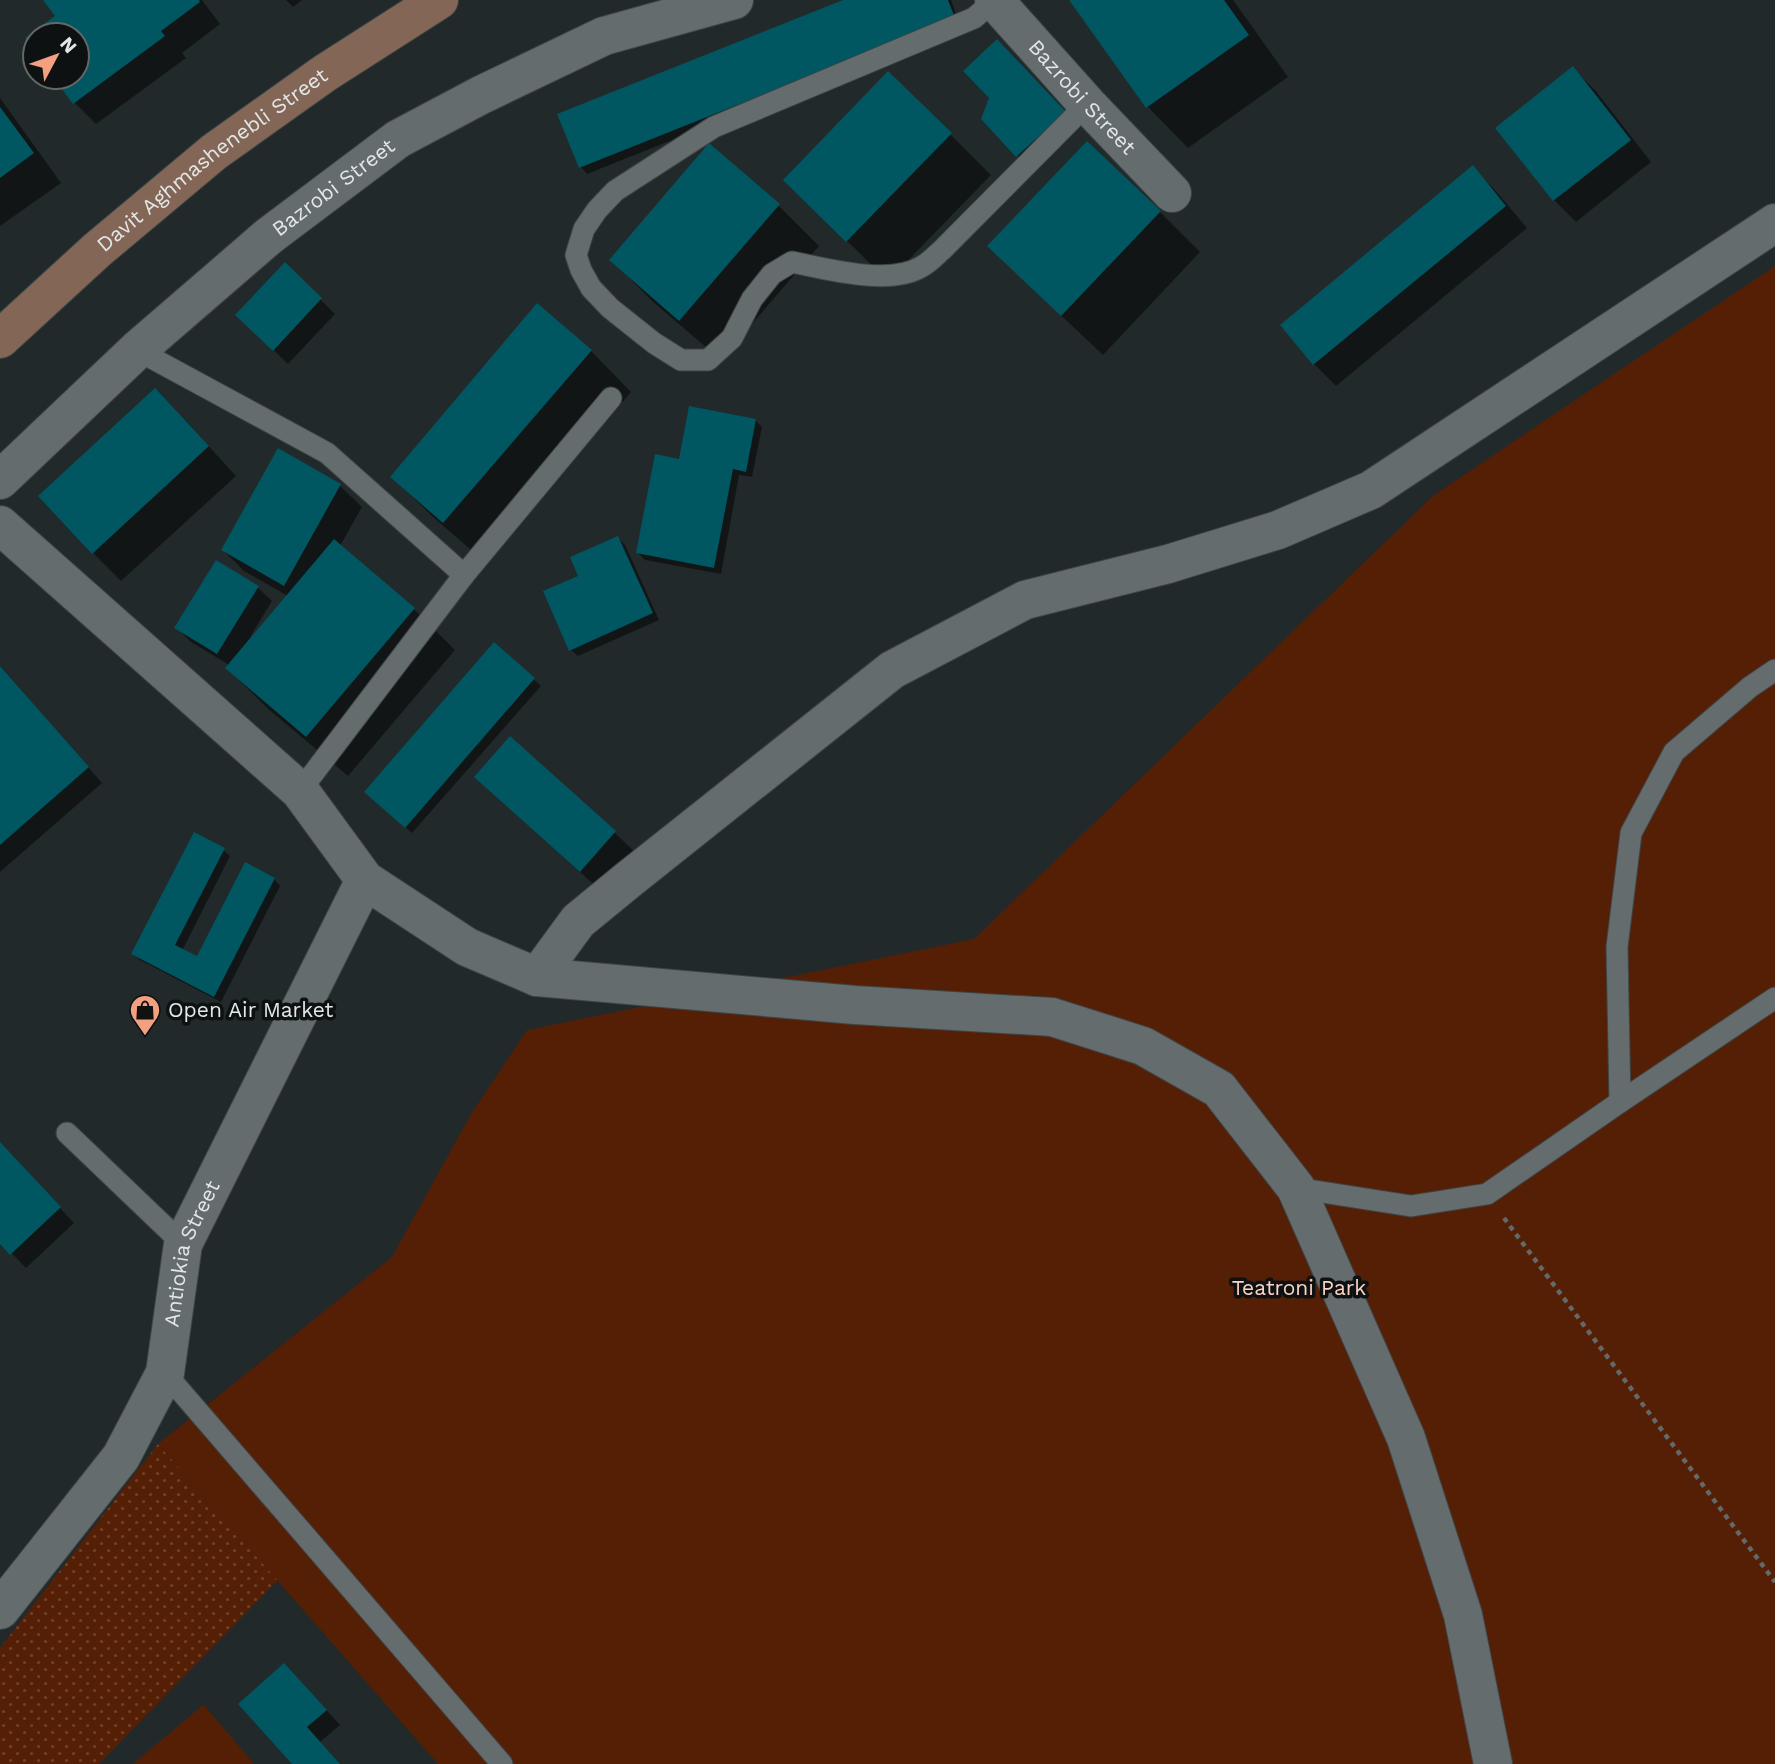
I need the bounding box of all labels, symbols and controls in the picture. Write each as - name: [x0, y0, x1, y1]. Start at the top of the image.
- north arrow: [21, 21, 91, 91]
- text: N: [55, 32, 82, 58]
- street label: Bazrobi Street: [1023, 34, 1141, 159]
- street label: Davit Aghmashenebli Street: [92, 62, 332, 257]
- street label: Bazrobi Street: [267, 133, 400, 241]
- shop icon: Open Air Market: [128, 993, 162, 1037]
- place label: Open Air Market: [168, 997, 333, 1022]
- street label: Antiokia Street: [159, 1176, 225, 1329]
- park label: Teatroni Park: [1232, 1275, 1366, 1300]

